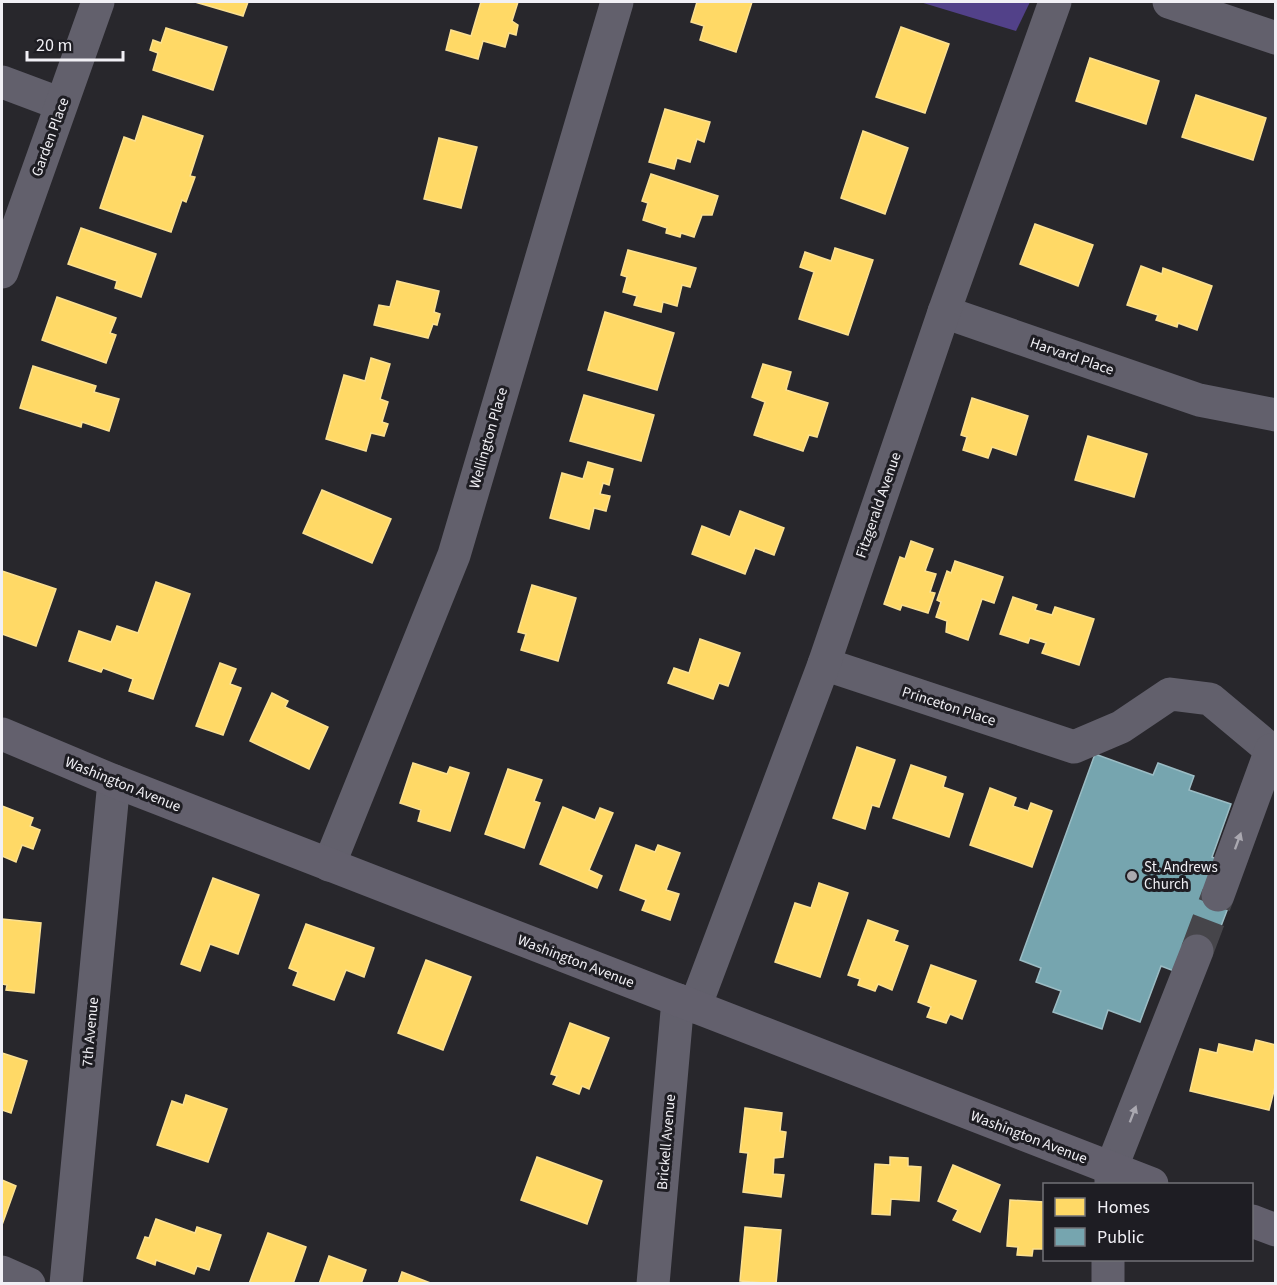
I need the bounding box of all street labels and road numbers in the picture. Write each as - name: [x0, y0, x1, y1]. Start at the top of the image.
- street label: Garden Place: [26, 95, 74, 180]
- street label: Harvard Place: [1027, 332, 1117, 381]
- street label: Wellington Place: [464, 385, 513, 491]
- street label: Fitzgerald Avenue: [850, 449, 906, 561]
- street label: Princeton Place: [899, 681, 998, 732]
- street label: Washington Avenue: [62, 752, 184, 817]
- street label: Washington Avenue: [514, 930, 637, 993]
- street label: 7th Avenue: [77, 996, 104, 1068]
- street label: Brickell Avenue: [652, 1093, 681, 1191]
- street label: Washington Avenue: [967, 1106, 1090, 1169]

